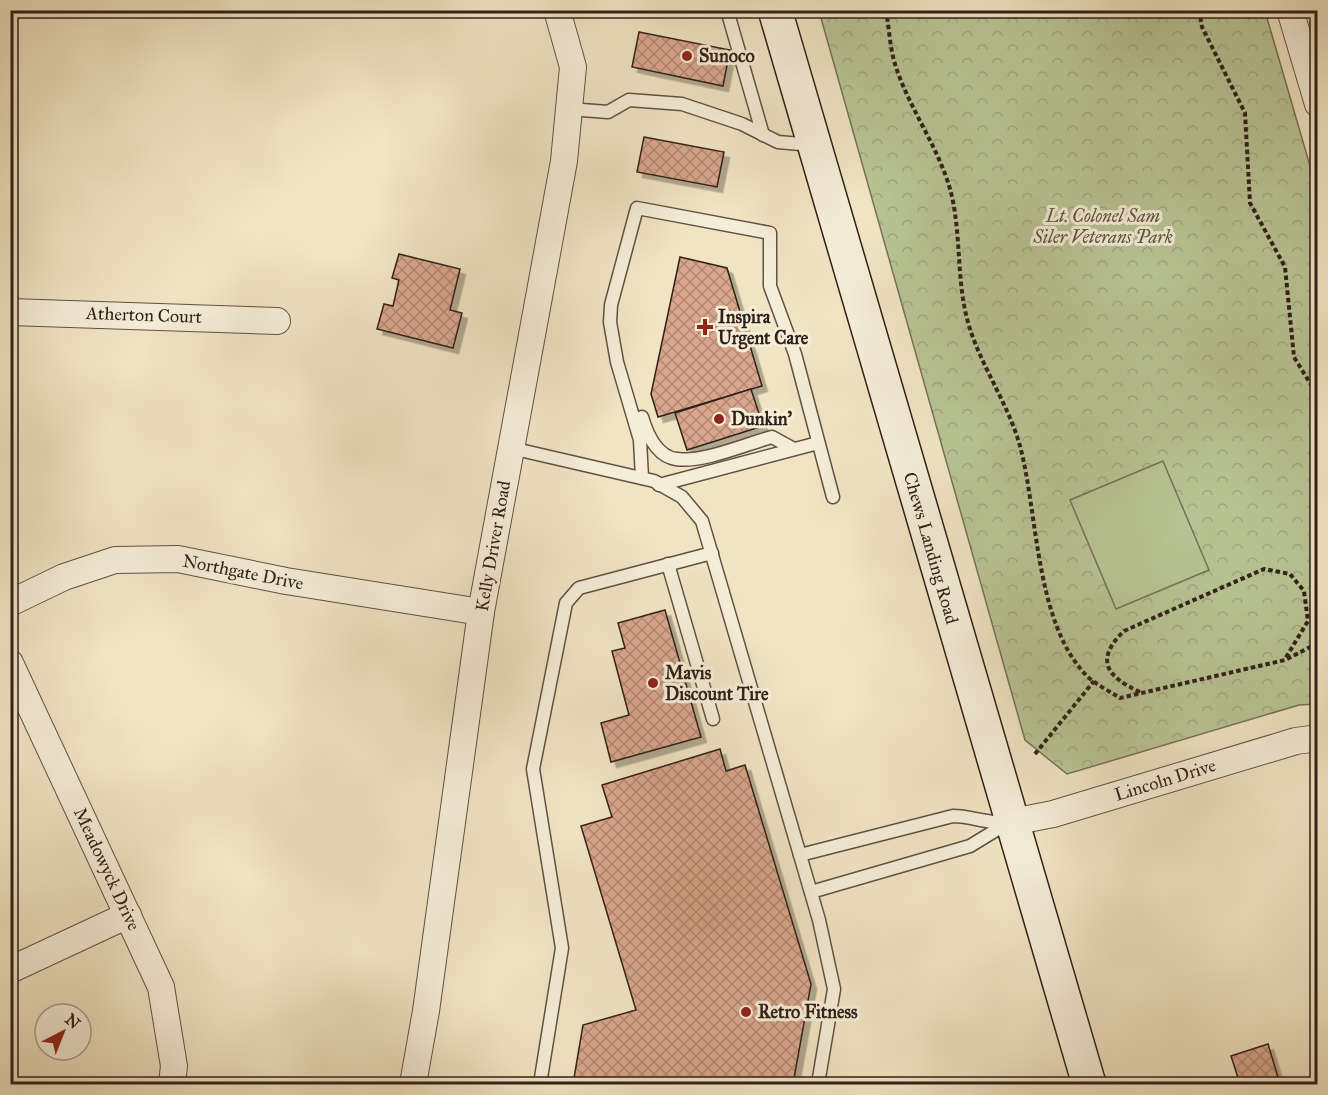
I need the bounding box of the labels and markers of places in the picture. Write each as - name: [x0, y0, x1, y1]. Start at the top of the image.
- place label: Sunoco: [699, 45, 755, 67]
- marker: Sunoco: [680, 49, 694, 63]
- place label: Inspira Urgent Care: [718, 306, 809, 350]
- marker: Inspira Urgent Care: [696, 318, 714, 336]
- place label: Dunkin': [731, 408, 793, 430]
- marker: Dunkin': [712, 412, 726, 426]
- place label: Mavis Discount Tire: [665, 662, 769, 705]
- marker: Mavis Discount Tire: [646, 676, 660, 690]
- place label: Retro Fitness: [758, 1001, 858, 1023]
- marker: Retro Fitness: [739, 1005, 753, 1019]

